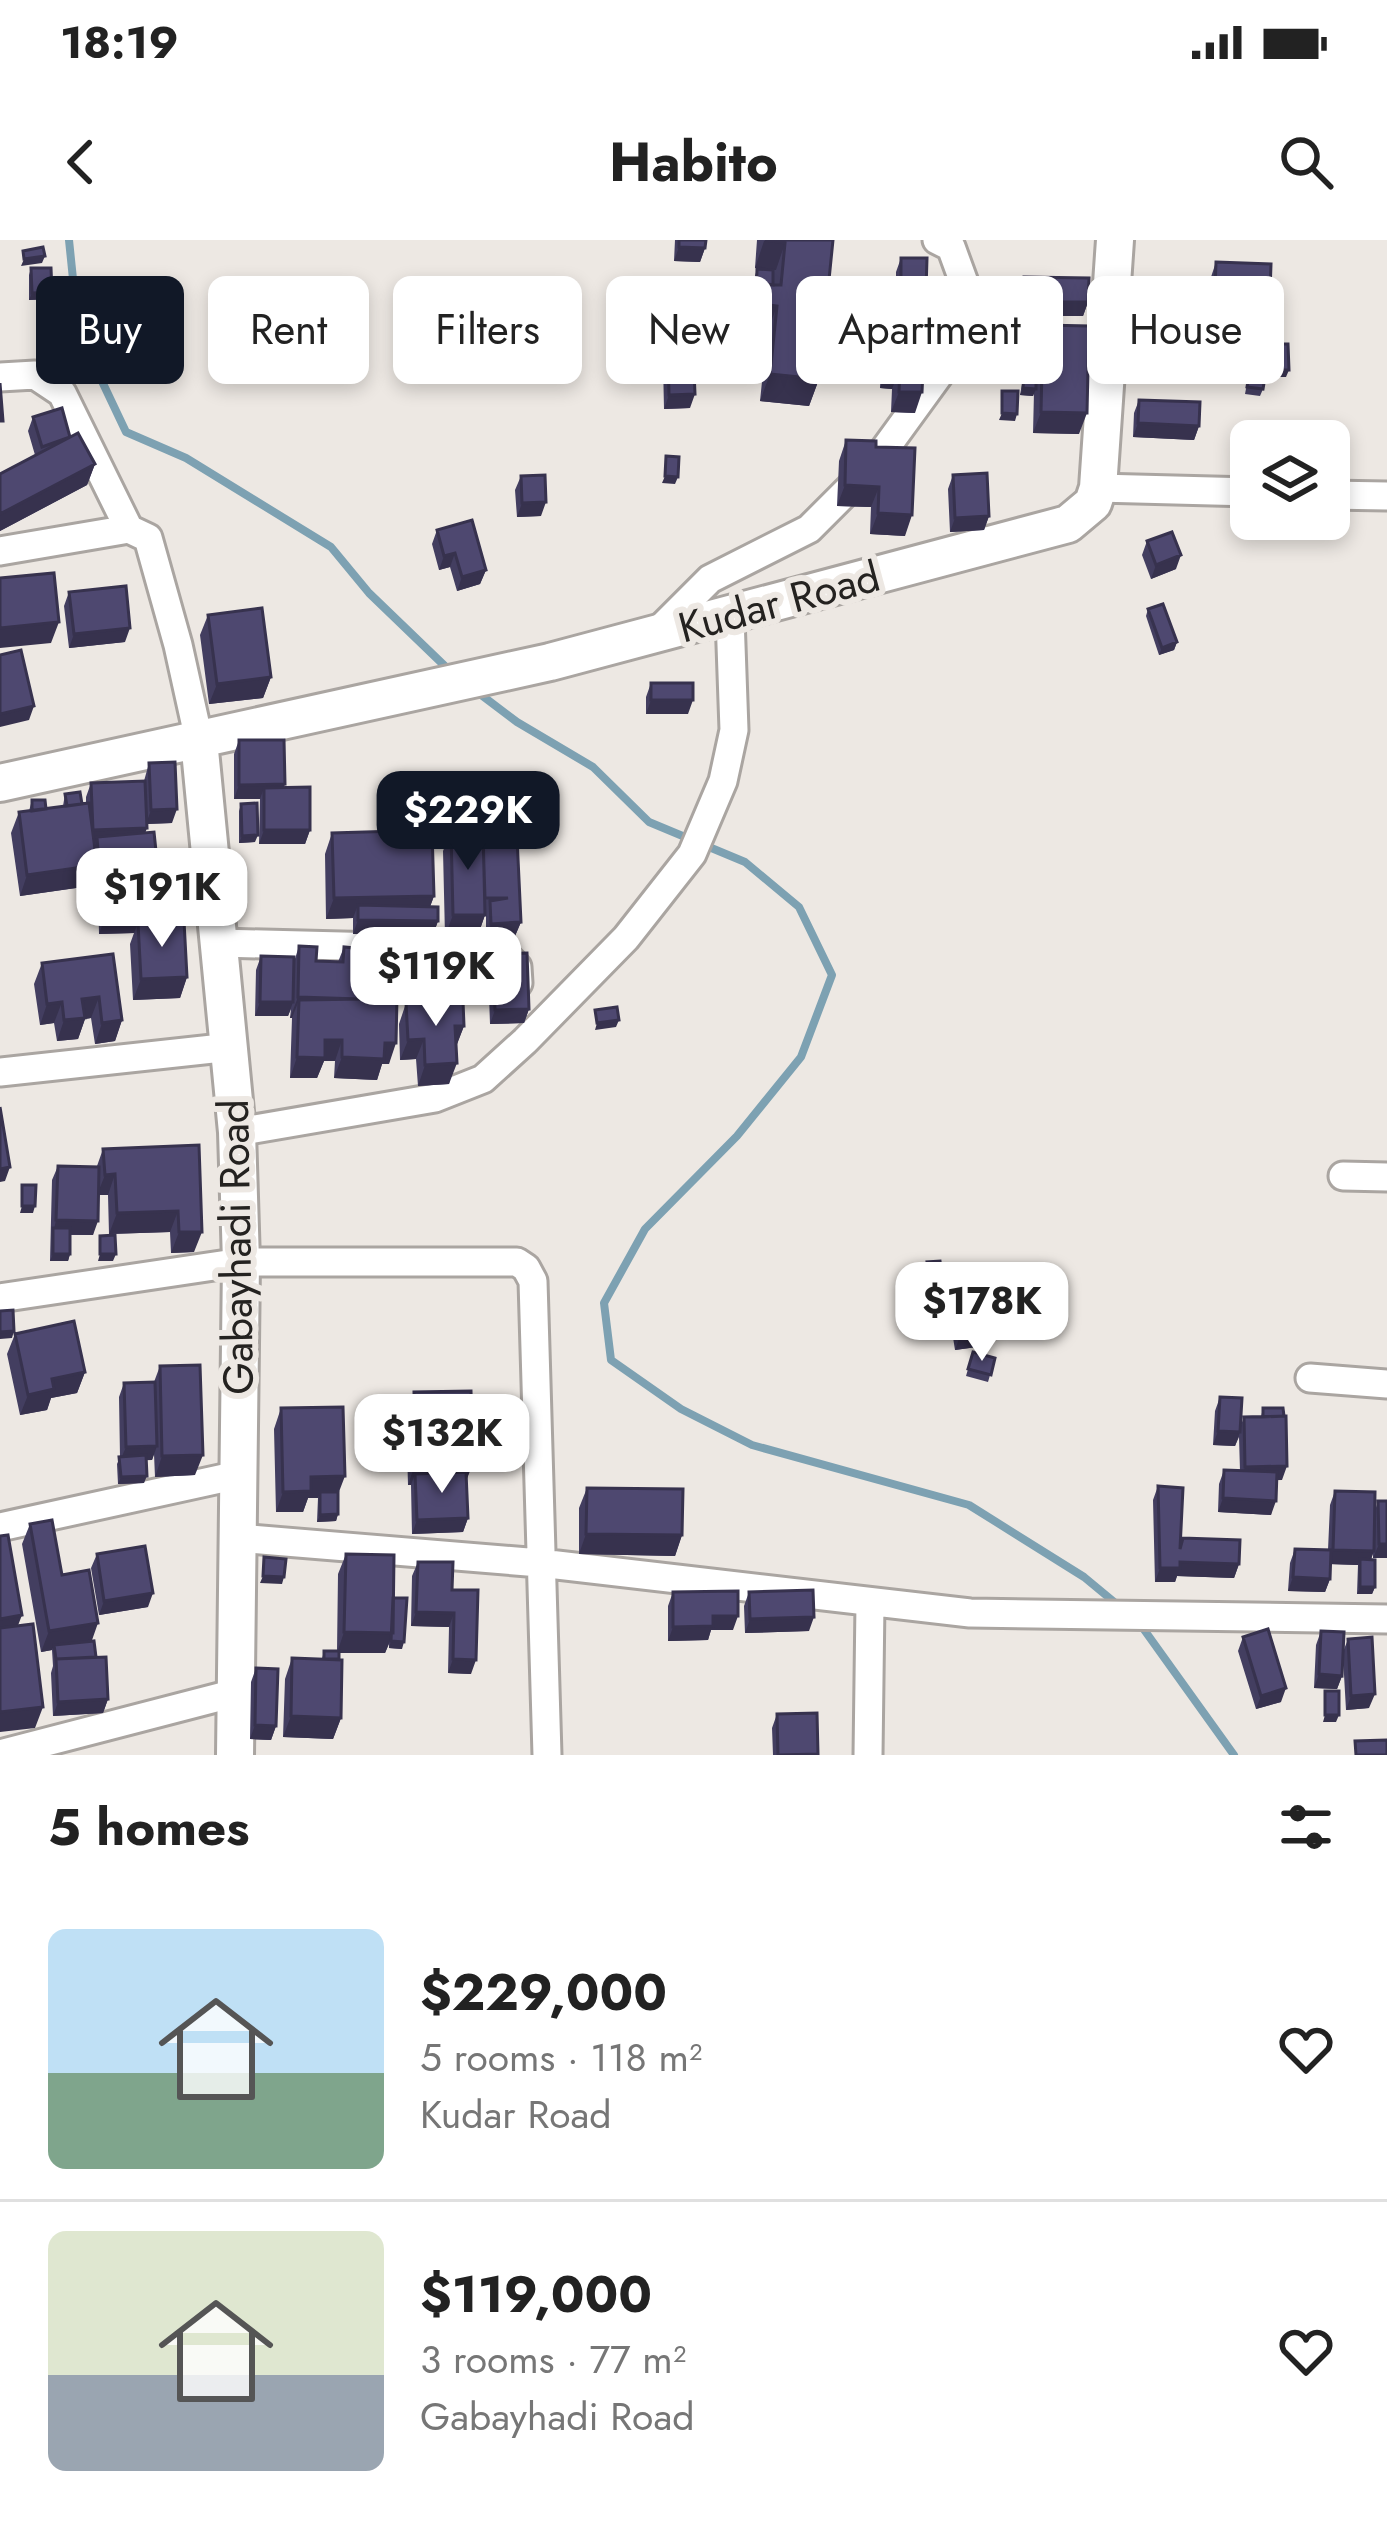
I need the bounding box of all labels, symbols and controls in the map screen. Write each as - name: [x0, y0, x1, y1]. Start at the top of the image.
- text: 18:19: [60, 10, 179, 75]
- text: Habito: [609, 123, 778, 201]
- icon: back: [48, 129, 114, 195]
- icon: search: [1273, 129, 1339, 195]
- chip: Buy: [36, 276, 184, 384]
- chip: Rent: [208, 276, 369, 384]
- chip: Filters: [393, 276, 582, 384]
- chip: New: [606, 276, 772, 384]
- chip: Apartment: [796, 276, 1063, 384]
- chip: House: [1087, 276, 1284, 384]
- map controls: [1230, 420, 1350, 540]
- button: layers: [1230, 420, 1350, 540]
- street label: Kudar Road: [671, 546, 887, 658]
- pin: $229K: [384, 771, 552, 873]
- text: $229K: [404, 781, 532, 838]
- pin: $191K: [78, 848, 246, 950]
- text: $191K: [103, 858, 221, 915]
- pin: $119K: [352, 927, 520, 1029]
- text: $119K: [377, 937, 495, 994]
- street label: Gabayhadi Road: [203, 1099, 269, 1395]
- pin: $178K: [898, 1262, 1066, 1364]
- text: $178K: [922, 1272, 1042, 1329]
- pin: $132K: [358, 1394, 526, 1496]
- text: $132K: [381, 1404, 503, 1461]
- text: 5 homes: [48, 1790, 250, 1864]
- icon: filters: [1273, 1794, 1339, 1860]
- text: $229,000: [420, 1955, 667, 2029]
- icon: home: [144, 1977, 288, 2121]
- icon: heart: [1273, 2016, 1339, 2082]
- text: 5 rooms · 118 m²: [420, 2029, 702, 2086]
- text: Kudar Road: [420, 2086, 612, 2143]
- text: $119,000: [420, 2257, 652, 2331]
- icon: home: [144, 2279, 288, 2423]
- icon: heart: [1273, 2318, 1339, 2384]
- text: 3 rooms · 77 m²: [420, 2331, 686, 2388]
- text: Gabayhadi Road: [420, 2388, 694, 2445]

